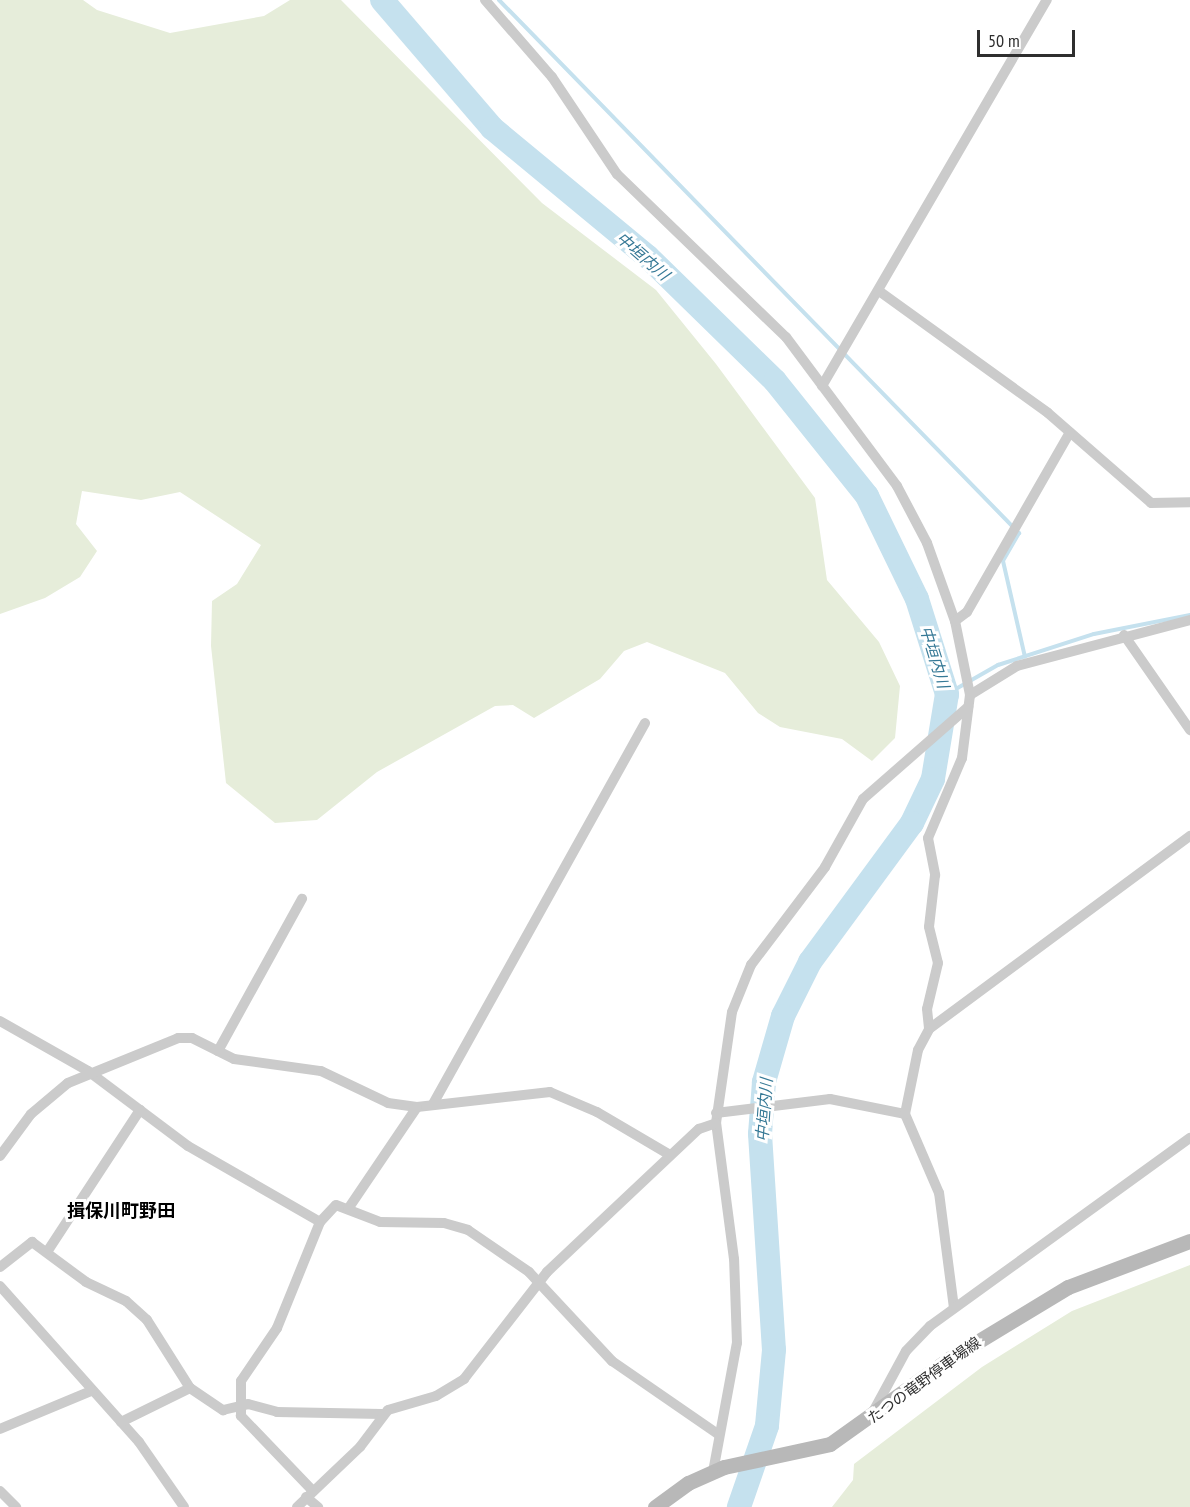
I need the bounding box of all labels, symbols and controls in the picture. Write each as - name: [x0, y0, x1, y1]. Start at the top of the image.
- scale bar: [980, 18, 1078, 56]
- text: 50 m: [988, 29, 1020, 52]
- water label: 中垣内川: [613, 228, 673, 284]
- water label: 中垣内川: [916, 624, 954, 690]
- water label: 中垣内川: [752, 1077, 776, 1143]
- district label: 揖保川町野田: [67, 1200, 175, 1222]
- street label: たつの竜野停車場線: [864, 1333, 984, 1427]

